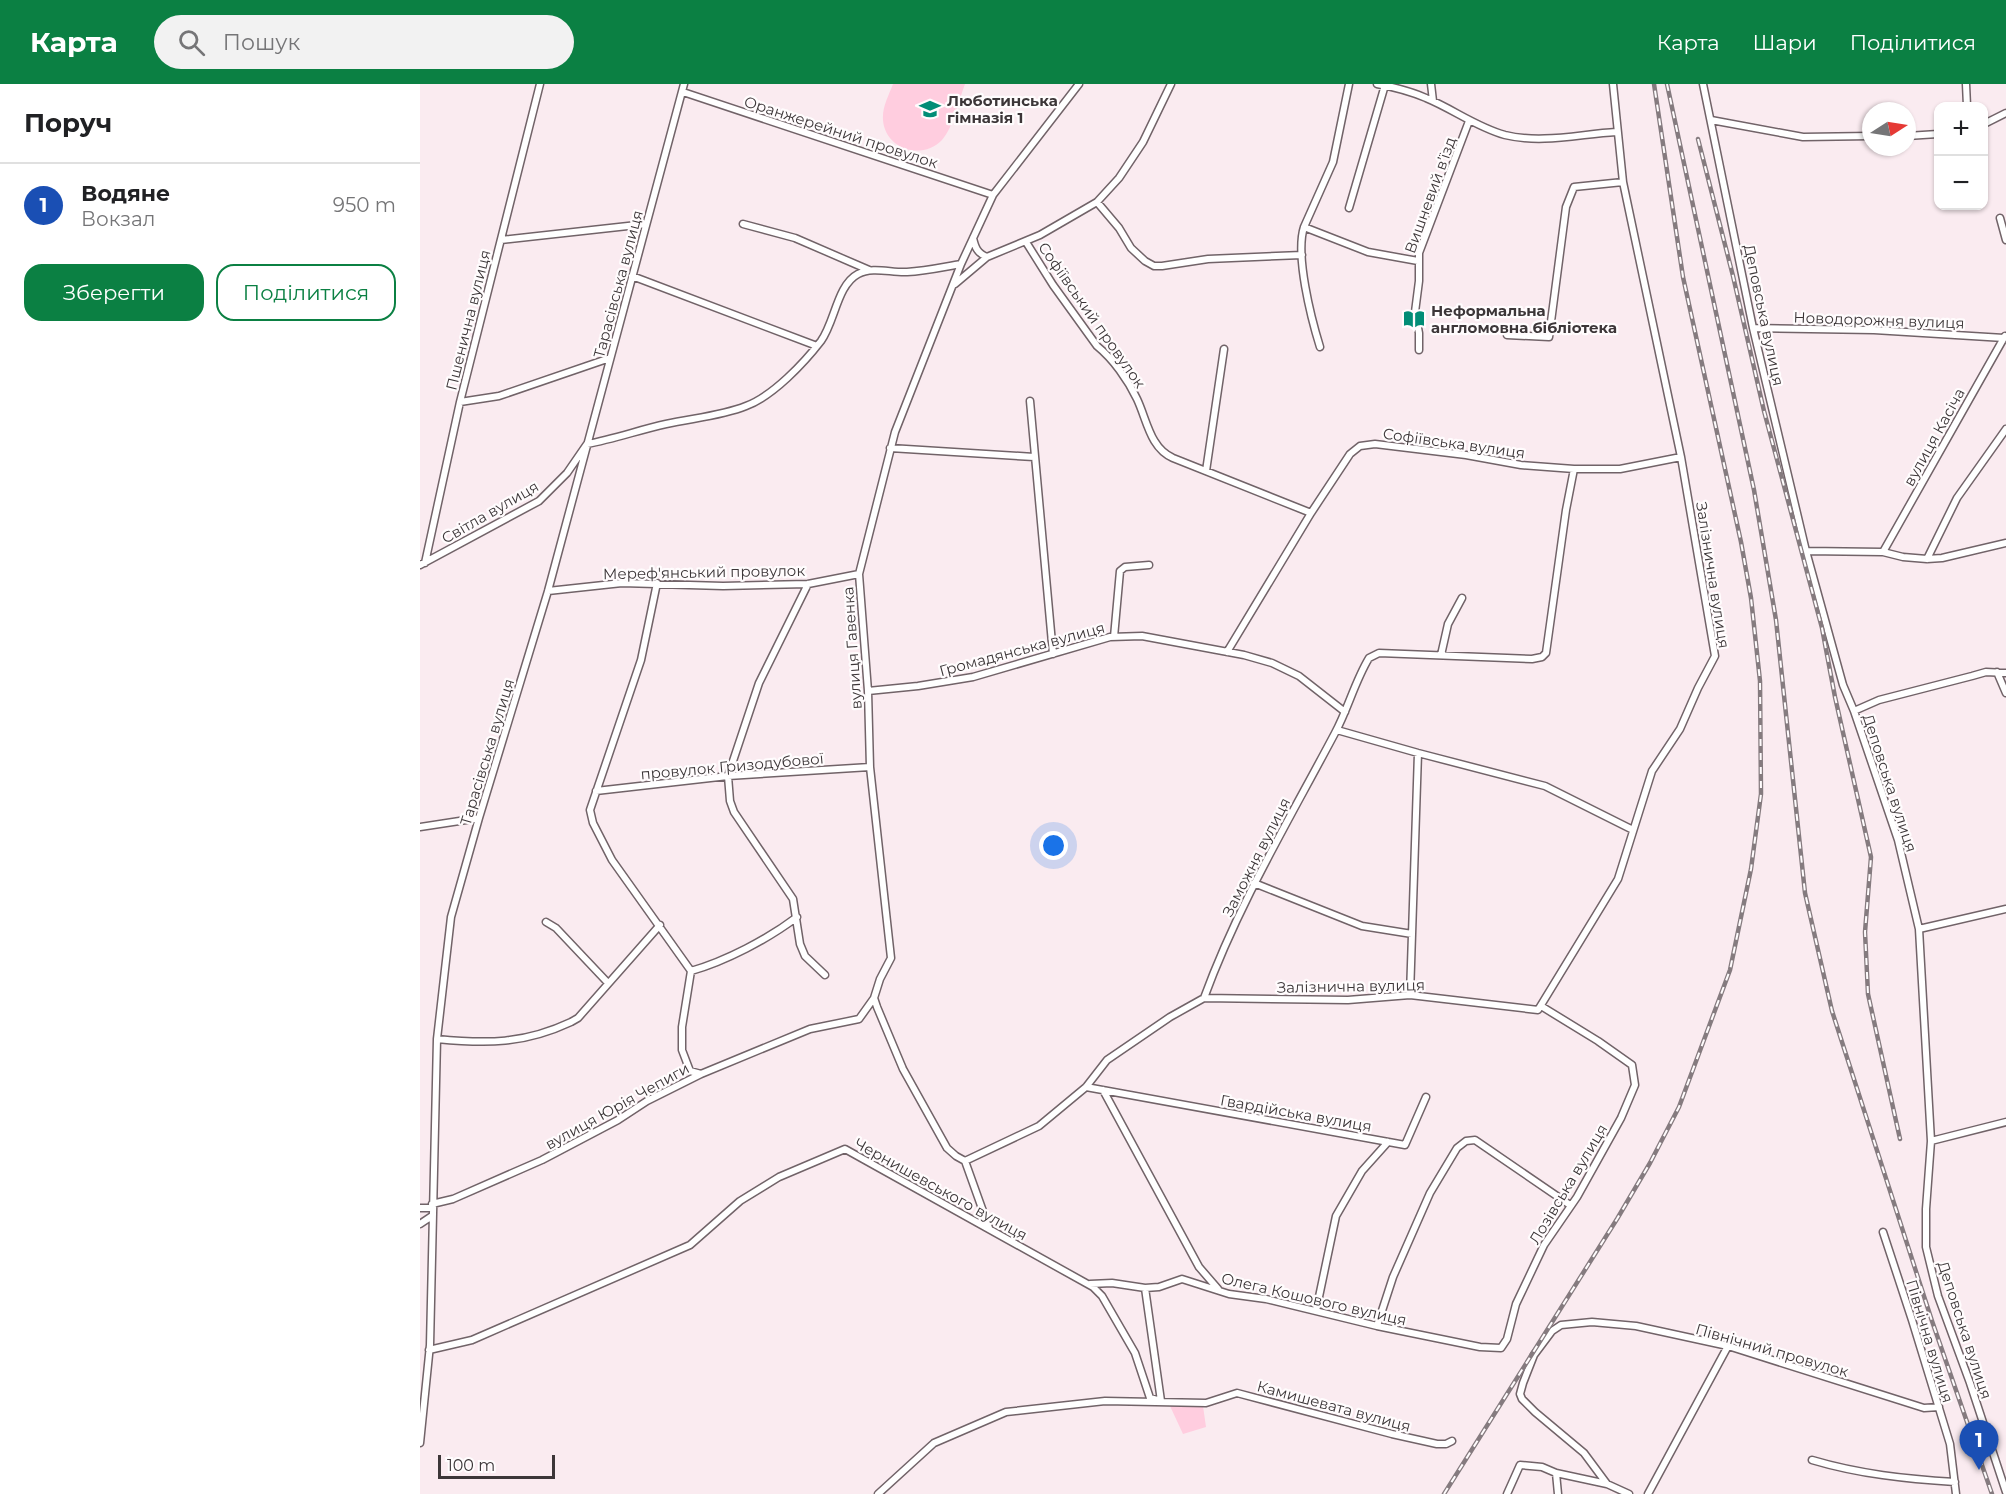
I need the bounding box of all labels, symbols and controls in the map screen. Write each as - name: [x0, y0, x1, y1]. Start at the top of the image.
- search box: [154, 15, 574, 69]
- text: Карта: [30, 25, 118, 59]
- icon: search: [175, 26, 208, 59]
- text: Пошук: [223, 29, 300, 56]
- text: Карта: [1657, 30, 1720, 55]
- text: Шари: [1753, 30, 1817, 55]
- text: Поділитися: [1850, 30, 1976, 55]
- place label: Люботинська гiмназiя 1: [947, 91, 1058, 127]
- street label: Оранжерейний провулок: [742, 92, 941, 172]
- school or university icon: Люботинська гiмназiя 1: [918, 97, 942, 121]
- north arrow: [1862, 102, 1916, 156]
- map controls: [1934, 102, 1988, 210]
- button: +: [1934, 102, 1988, 156]
- text: Поруч: [24, 107, 112, 139]
- street label: Вишневий в’їзд: [1400, 134, 1460, 256]
- button: −: [1934, 156, 1988, 210]
- text: Водяне: [81, 180, 170, 207]
- text: 1: [40, 193, 47, 217]
- text: 950 m: [333, 193, 396, 217]
- text: Вокзал: [81, 207, 155, 231]
- street label: Тарасівська вулиця: [589, 208, 647, 360]
- street label: Софіївський провулок: [1034, 238, 1150, 392]
- street label: Деповська вулиця: [1740, 243, 1788, 387]
- street label: Пшенична вулиця: [441, 248, 495, 392]
- button: Зберегти: [24, 264, 204, 321]
- button: Поділитися: [216, 264, 396, 321]
- place label: Неформальна англомовна бібліотека: [1431, 301, 1617, 337]
- library icon: Неформальна англомовна бібліотека: [1402, 307, 1426, 331]
- street label: Новодорожня вулиця: [1793, 308, 1965, 332]
- street label: вулиця Касіча: [1899, 384, 1969, 490]
- street label: Софіївська вулиця: [1382, 424, 1526, 462]
- street label: Світла вулиця: [438, 477, 542, 547]
- street label: Залізнична вулиця: [1692, 500, 1734, 650]
- street label: Мереф'янський провулок: [603, 561, 805, 583]
- street label: вулиця Гавенка: [838, 586, 866, 710]
- street label: Громадянська вулиця: [937, 618, 1107, 680]
- street label: Тарасівська вулиця: [456, 676, 518, 828]
- street label: Деповська вулиця: [1859, 712, 1921, 854]
- street label: провулок Гризодубової: [640, 749, 824, 783]
- street label: Заможня вулиця: [1218, 794, 1294, 920]
- your location: [1039, 831, 1068, 860]
- street label: Залізнична вулиця: [1277, 975, 1425, 997]
- street label: вулиця Юрія Чепиги: [542, 1058, 692, 1154]
- street label: Гвардійська вулиця: [1219, 1090, 1373, 1136]
- street label: Лозівська вулиця: [1525, 1120, 1611, 1248]
- street label: Чернишевського вулиця: [851, 1134, 1031, 1244]
- street label: Деповська вулиця: [1934, 1259, 1996, 1401]
- street label: Олега Кошового вулиця: [1220, 1268, 1408, 1330]
- street label: Північна вулиця: [1902, 1277, 1958, 1405]
- street label: Північний провулок: [1693, 1319, 1851, 1381]
- street label: Камишевата вулиця: [1255, 1376, 1413, 1436]
- pin: 1: [1960, 1420, 1998, 1470]
- scale bar: [438, 1452, 555, 1480]
- text: 100 m: [447, 1456, 495, 1475]

